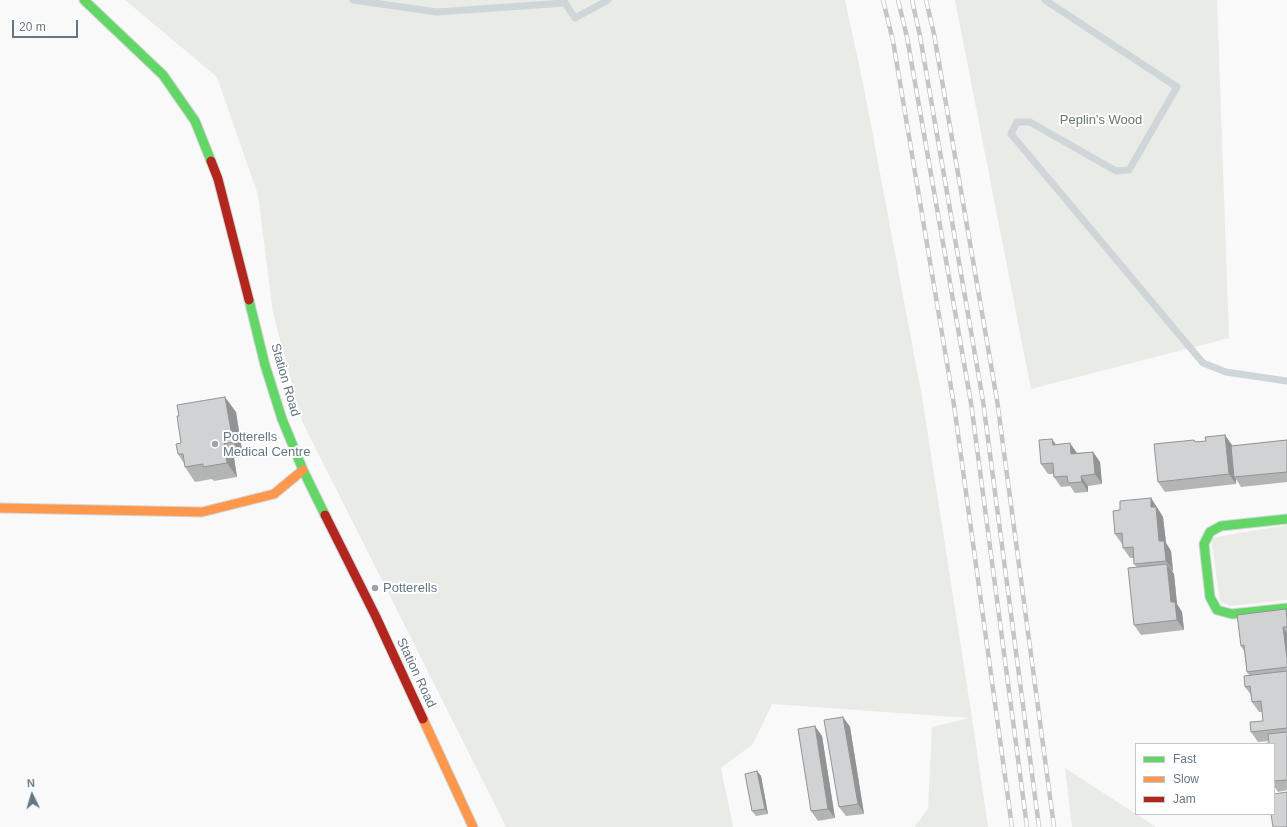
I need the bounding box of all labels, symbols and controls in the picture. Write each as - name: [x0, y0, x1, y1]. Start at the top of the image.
- scale bar: [14, 12, 80, 38]
- text: 20 m: [19, 20, 46, 34]
- park label: Peplin's Wood: [1060, 112, 1142, 128]
- street label: Station Road: [267, 342, 303, 418]
- place label: Potterells Medical Centre: [223, 429, 310, 460]
- marker: Potterells Medical Centre: [210, 439, 220, 449]
- place label: Potterells: [383, 580, 437, 596]
- marker: Potterells: [370, 583, 380, 593]
- street label: Station Road: [393, 636, 439, 710]
- legend: [1135, 743, 1275, 815]
- text: Fast: [1173, 752, 1196, 766]
- text: Slow: [1173, 772, 1199, 786]
- north arrow: [12, 775, 52, 815]
- text: N: [26, 777, 35, 789]
- text: Jam: [1173, 792, 1196, 806]

